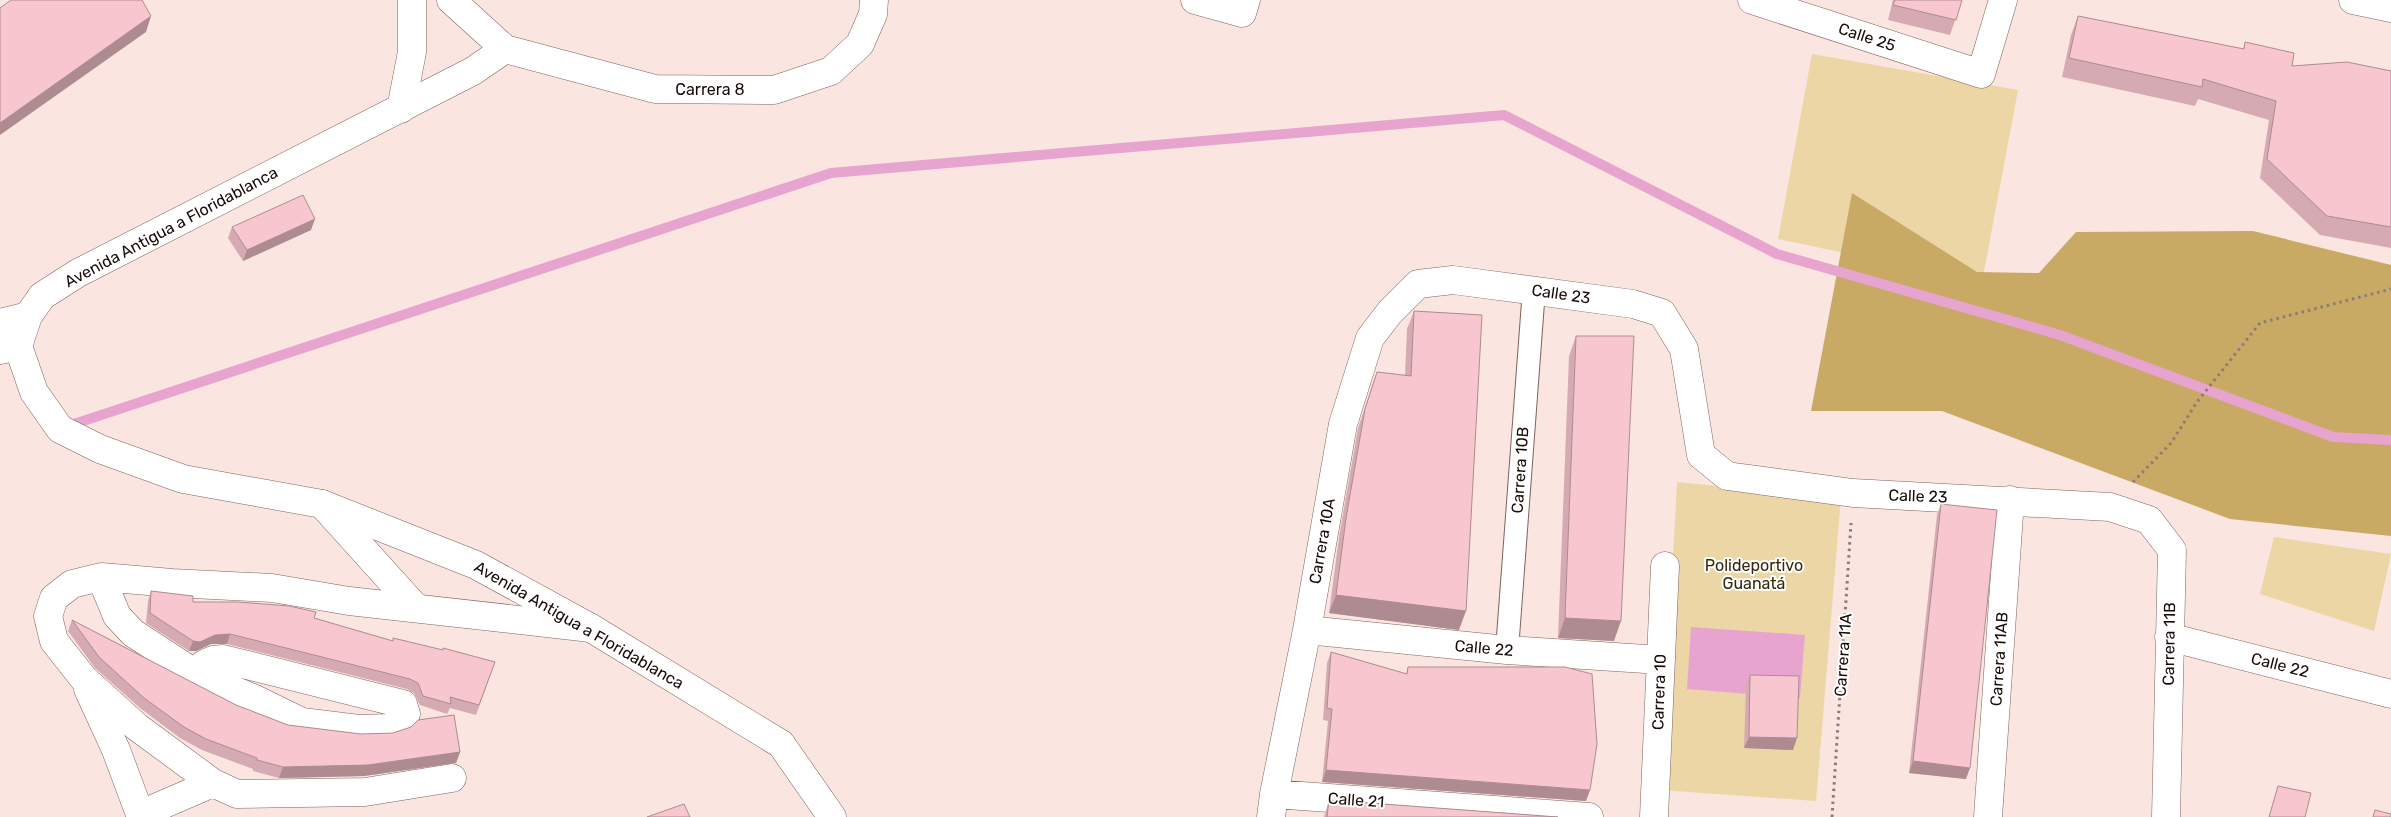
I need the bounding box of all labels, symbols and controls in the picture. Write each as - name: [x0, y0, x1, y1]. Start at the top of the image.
- street label: Calle 25: [1836, 19, 1898, 55]
- street label: Carrera 8: [675, 80, 745, 99]
- street label: Avenida Antigua a Floridablanca: [61, 163, 281, 291]
- street label: Calle 23: [1530, 280, 1592, 308]
- street label: Carrera 10B: [1507, 426, 1533, 514]
- street label: Calle 23: [1888, 485, 1948, 507]
- street label: Carrera 10A: [1305, 496, 1339, 585]
- park label: Polideportivo Guanatá: [1705, 556, 1803, 593]
- street label: Avenida Antigua a Floridablanca: [471, 557, 687, 693]
- street label: Carrera 11B: [2159, 602, 2179, 686]
- street label: Carrera 11AB: [1986, 611, 2012, 707]
- street label: Carrera 11A: [1831, 612, 1855, 697]
- street label: Calle 22: [1454, 636, 1514, 660]
- street label: Calle 22: [2249, 649, 2311, 681]
- street label: Carrera 10: [1648, 654, 1670, 730]
- street label: Calle 21: [1327, 789, 1385, 811]

